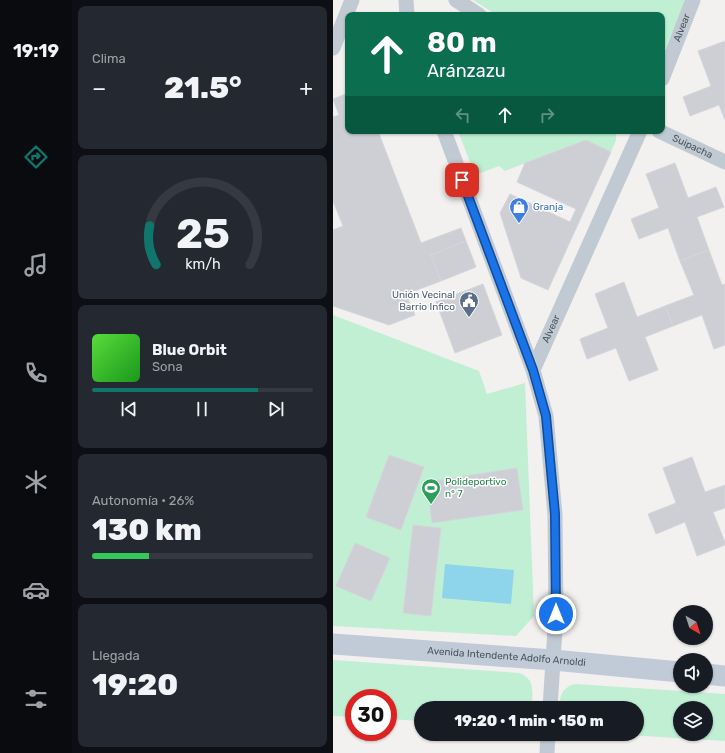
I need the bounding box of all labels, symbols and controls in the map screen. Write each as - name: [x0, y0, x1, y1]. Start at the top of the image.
- street label: Alvear: [671, 12, 693, 44]
- text: 80 m: [427, 26, 497, 59]
- icon: ahead: [361, 28, 413, 80]
- text: 19:19: [13, 40, 59, 62]
- text: Clima: [92, 51, 126, 66]
- text: Aránzazu: [427, 60, 506, 82]
- text: 21.5°: [164, 70, 242, 106]
- text: −: [92, 75, 106, 102]
- text: +: [299, 75, 313, 102]
- icon: left: [452, 104, 474, 126]
- icon: ahead: [494, 104, 516, 126]
- icon: right: [536, 104, 558, 126]
- street label: Suipacha: [670, 132, 715, 161]
- icon: directions: [22, 143, 50, 171]
- pin: [445, 163, 479, 197]
- icon: arrive: [451, 169, 473, 191]
- shop icon: Granja: [508, 196, 530, 224]
- place label: Granja: [533, 201, 563, 213]
- text: 25: [176, 209, 229, 258]
- icon: music: [22, 251, 50, 279]
- text: km/h: [185, 256, 220, 273]
- place label: Unión Vecinal Barrio Infico: [392, 289, 455, 313]
- public building icon: Unión Vecinal Barrio Infico: [458, 290, 480, 318]
- street label: Alvear: [540, 313, 563, 345]
- text: Blue Orbit: [152, 341, 227, 359]
- icon: phone: [22, 359, 50, 387]
- text: Sona: [152, 359, 183, 374]
- icon: previous: [118, 398, 140, 420]
- icon: pause: [191, 398, 213, 420]
- icon: next: [265, 398, 287, 420]
- icon: climate: [22, 468, 50, 496]
- place label: Polideportivo n° 7: [445, 476, 507, 500]
- sports icon: Polideportivo n° 7: [420, 477, 442, 505]
- text: Autonomía · 26%: [92, 493, 194, 508]
- text: 130 km: [92, 512, 202, 548]
- icon: car: [22, 576, 50, 604]
- position arrow: [535, 593, 577, 635]
- north arrow: [673, 605, 713, 645]
- map controls: [673, 605, 713, 741]
- street label: Avenida Intendente Adolfo Arnoldi: [427, 645, 586, 669]
- text: Llegada: [92, 648, 140, 663]
- button: sound: [673, 653, 713, 693]
- text: 19:20: [92, 667, 178, 703]
- icon: filters: [22, 685, 50, 713]
- speed limit sign: 30: [345, 689, 397, 741]
- button: layers: [673, 701, 713, 741]
- text: 19:20 · 1 min · 150 m: [454, 712, 604, 730]

